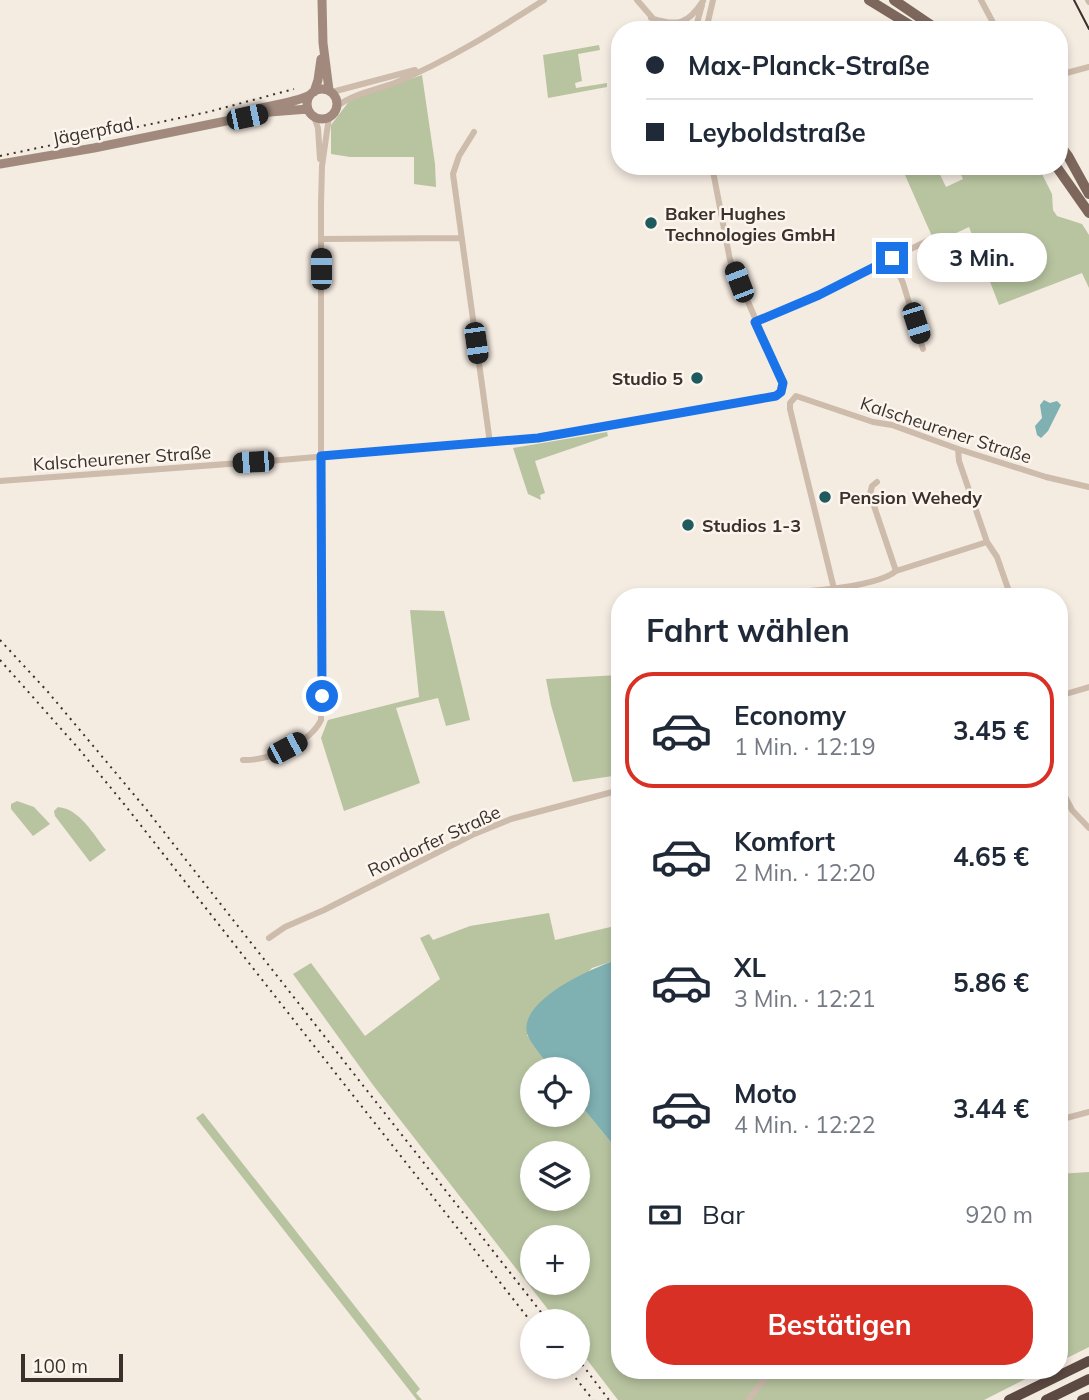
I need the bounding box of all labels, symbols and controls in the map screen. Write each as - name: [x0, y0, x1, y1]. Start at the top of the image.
- text: Max-Planck-Straße: [688, 49, 930, 82]
- car: [225, 102, 270, 132]
- street label: Jägerpfad: [50, 112, 136, 150]
- text: Leyboldstraße: [688, 116, 866, 149]
- place label: Baker Hughes Technologies GmbH: [665, 202, 836, 246]
- marker: Baker Hughes Technologies GmbH: [643, 215, 659, 231]
- callout: 3 Min.: [917, 233, 1046, 282]
- route end: [876, 242, 908, 274]
- text: 3 Min.: [949, 243, 1015, 272]
- car: [311, 248, 332, 290]
- car: [722, 259, 757, 305]
- car: [900, 300, 933, 346]
- car: [463, 321, 490, 365]
- place label: Studio 5: [612, 367, 683, 390]
- marker: Studio 5: [689, 370, 705, 386]
- street label: Kalscheurener Straße: [857, 391, 1035, 469]
- street label: Kalscheurener Straße: [32, 440, 212, 476]
- car: [232, 450, 275, 474]
- place label: Pension Wehedy: [839, 486, 982, 509]
- marker: Pension Wehedy: [817, 489, 833, 505]
- place label: Studios 1-3: [702, 514, 801, 537]
- marker: Studios 1-3: [680, 517, 696, 533]
- text: Fahrt wählen: [646, 610, 850, 650]
- route start: [306, 680, 338, 712]
- icon: car: [650, 699, 713, 762]
- text: Economy: [734, 699, 846, 732]
- text: 3.45 €: [953, 714, 1029, 747]
- car: [264, 729, 311, 767]
- text: 1 Min. · 12:19: [734, 732, 876, 761]
- street label: Rondorfer Straße: [364, 800, 504, 882]
- icon: car: [650, 825, 713, 888]
- text: Komfort: [734, 825, 835, 858]
- text: 4.65 €: [953, 840, 1029, 873]
- text: 2 Min. · 12:20: [734, 858, 876, 887]
- icon: car: [650, 951, 713, 1014]
- text: XL: [734, 951, 766, 984]
- text: 5.86 €: [953, 966, 1029, 999]
- text: 3 Min. · 12:21: [734, 984, 876, 1013]
- map controls: [520, 1057, 590, 1379]
- button: locate: [520, 1057, 590, 1127]
- icon: car: [650, 1077, 713, 1140]
- text: Moto: [734, 1077, 797, 1110]
- text: 3.44 €: [953, 1092, 1029, 1125]
- text: 4 Min. · 12:22: [734, 1110, 876, 1139]
- button: layers: [520, 1141, 590, 1211]
- icon: cash: [646, 1196, 684, 1234]
- text: Bar: [702, 1198, 745, 1231]
- text: 920 m: [965, 1200, 1033, 1229]
- button: +: [520, 1225, 590, 1295]
- button: Bestätigen: [646, 1285, 1033, 1365]
- button: −: [520, 1309, 590, 1379]
- scale bar: [21, 1351, 122, 1383]
- text: 100 m: [32, 1354, 88, 1378]

